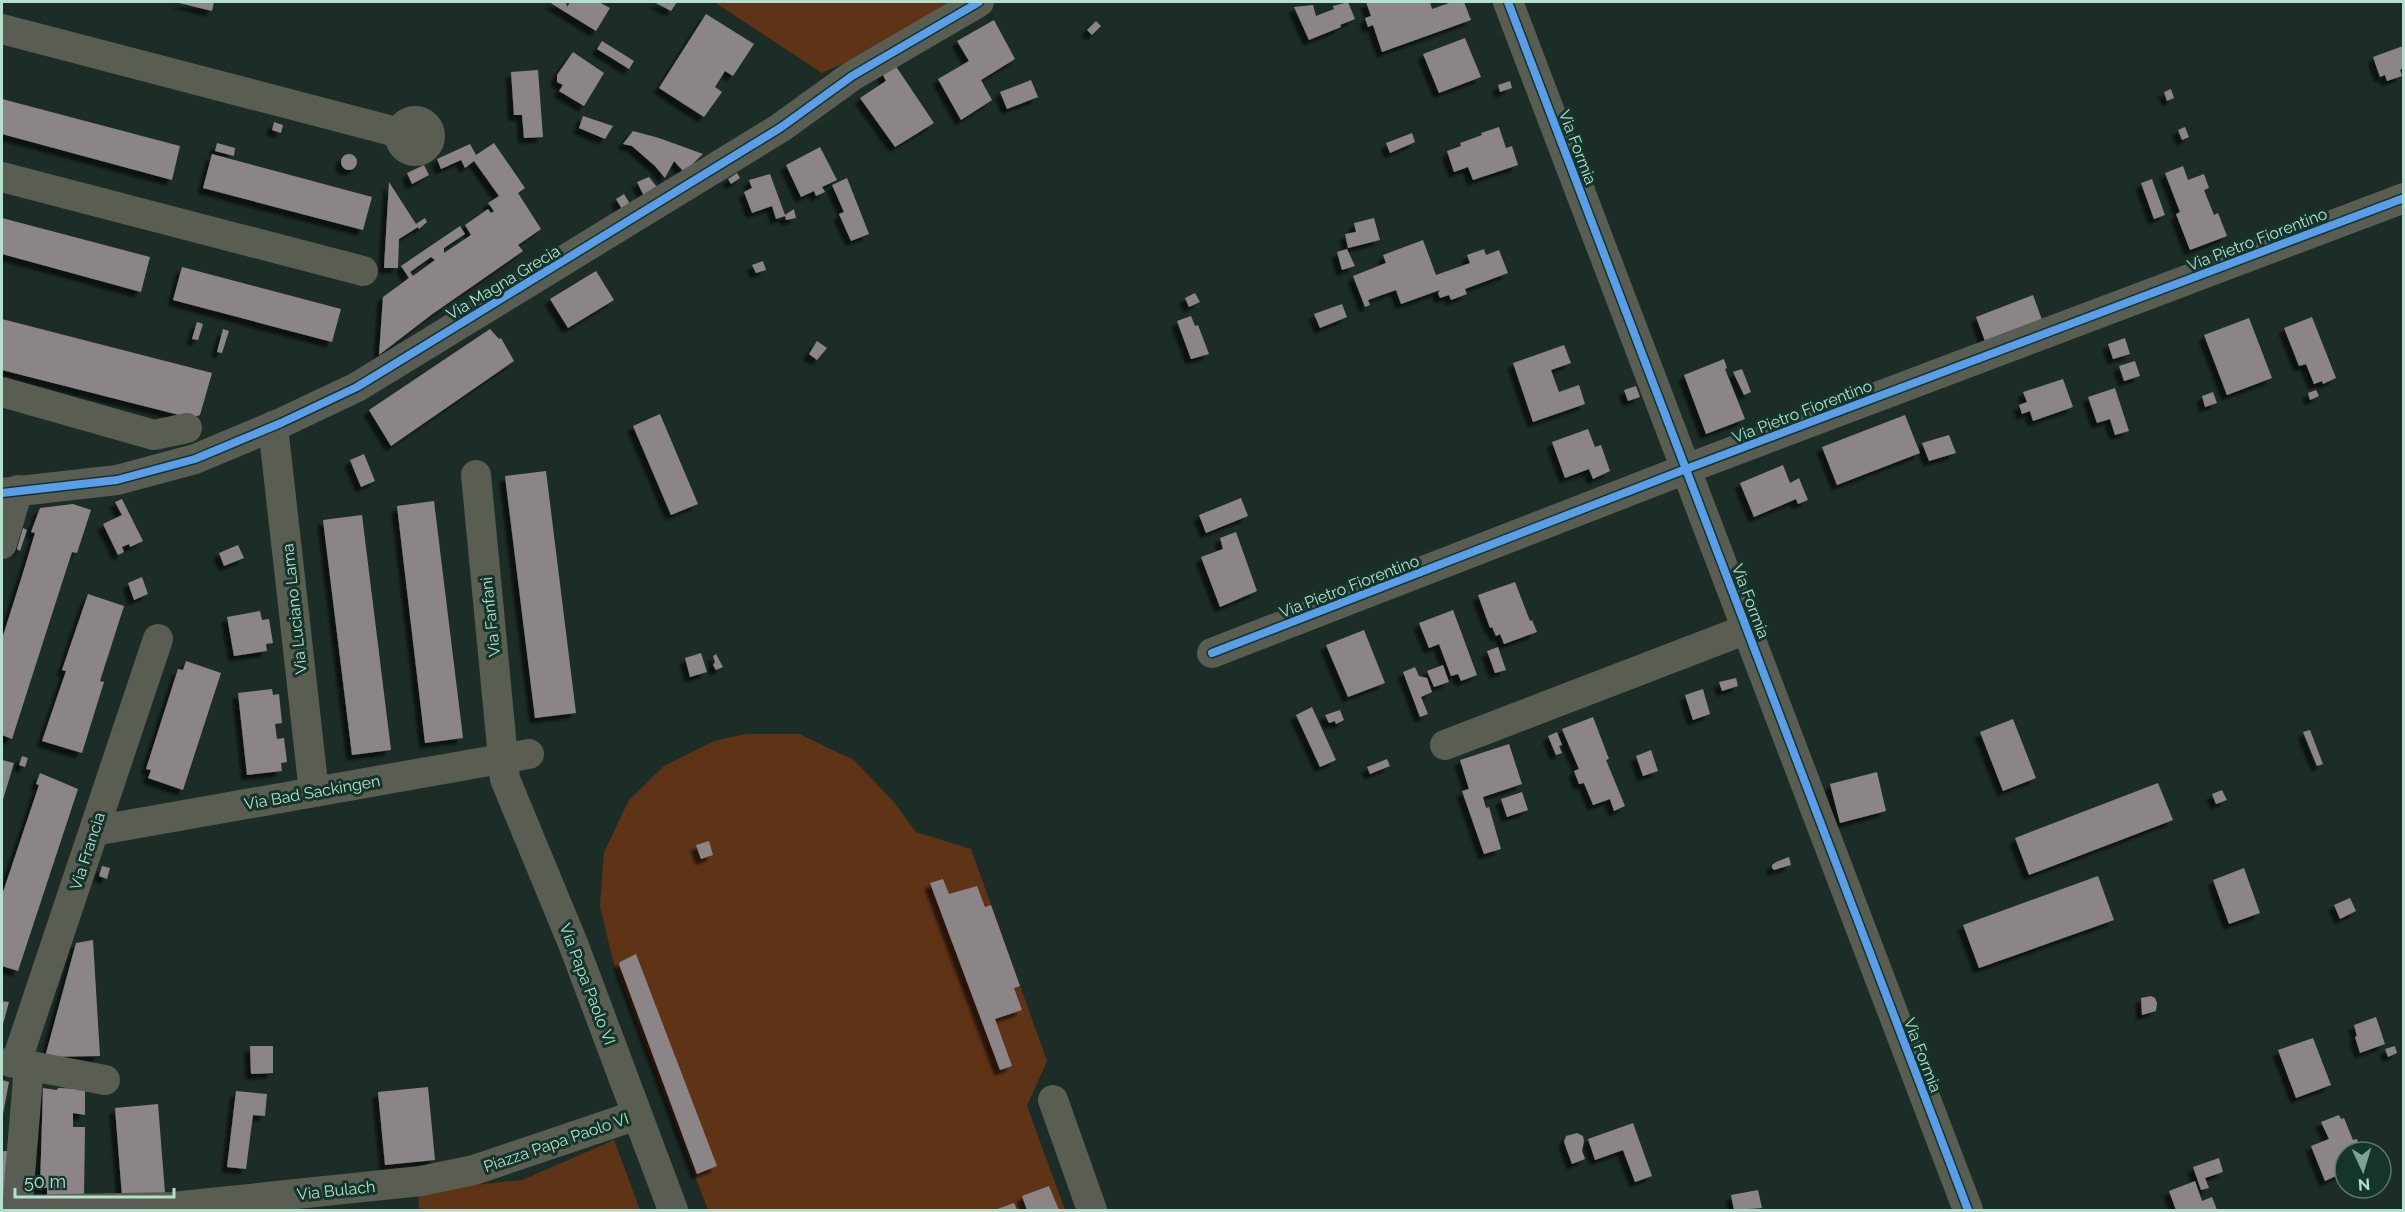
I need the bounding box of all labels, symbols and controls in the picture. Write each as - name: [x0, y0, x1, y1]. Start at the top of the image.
- street label: Via Formia: [1555, 107, 1600, 187]
- street label: Via Pietro Fiorentino: [2185, 204, 2330, 275]
- street label: Via Magna Grecia: [443, 241, 563, 324]
- street label: Via Pietro Fiorentino: [1730, 376, 1875, 447]
- street label: Via Luciano Lama: [278, 543, 311, 675]
- street label: Via Pietro Fiorentino: [1277, 551, 1422, 622]
- street label: Via Formia: [1728, 561, 1773, 641]
- street label: Via Fanfani: [477, 576, 504, 658]
- street label: Via Bad Sackingen: [243, 771, 382, 814]
- street label: Via Francia: [66, 810, 109, 892]
- street label: Via Papa Paolo VI: [556, 921, 619, 1048]
- street label: Via Formia: [1900, 1015, 1945, 1095]
- street label: Piazza Papa Paolo VI: [481, 1109, 631, 1176]
- north arrow: [2333, 1140, 2393, 1200]
- scale bar: [15, 1161, 174, 1199]
- text: 50 m: [24, 1171, 66, 1192]
- text: N: [2357, 1175, 2371, 1194]
- street label: Via Bulach: [296, 1177, 376, 1204]

